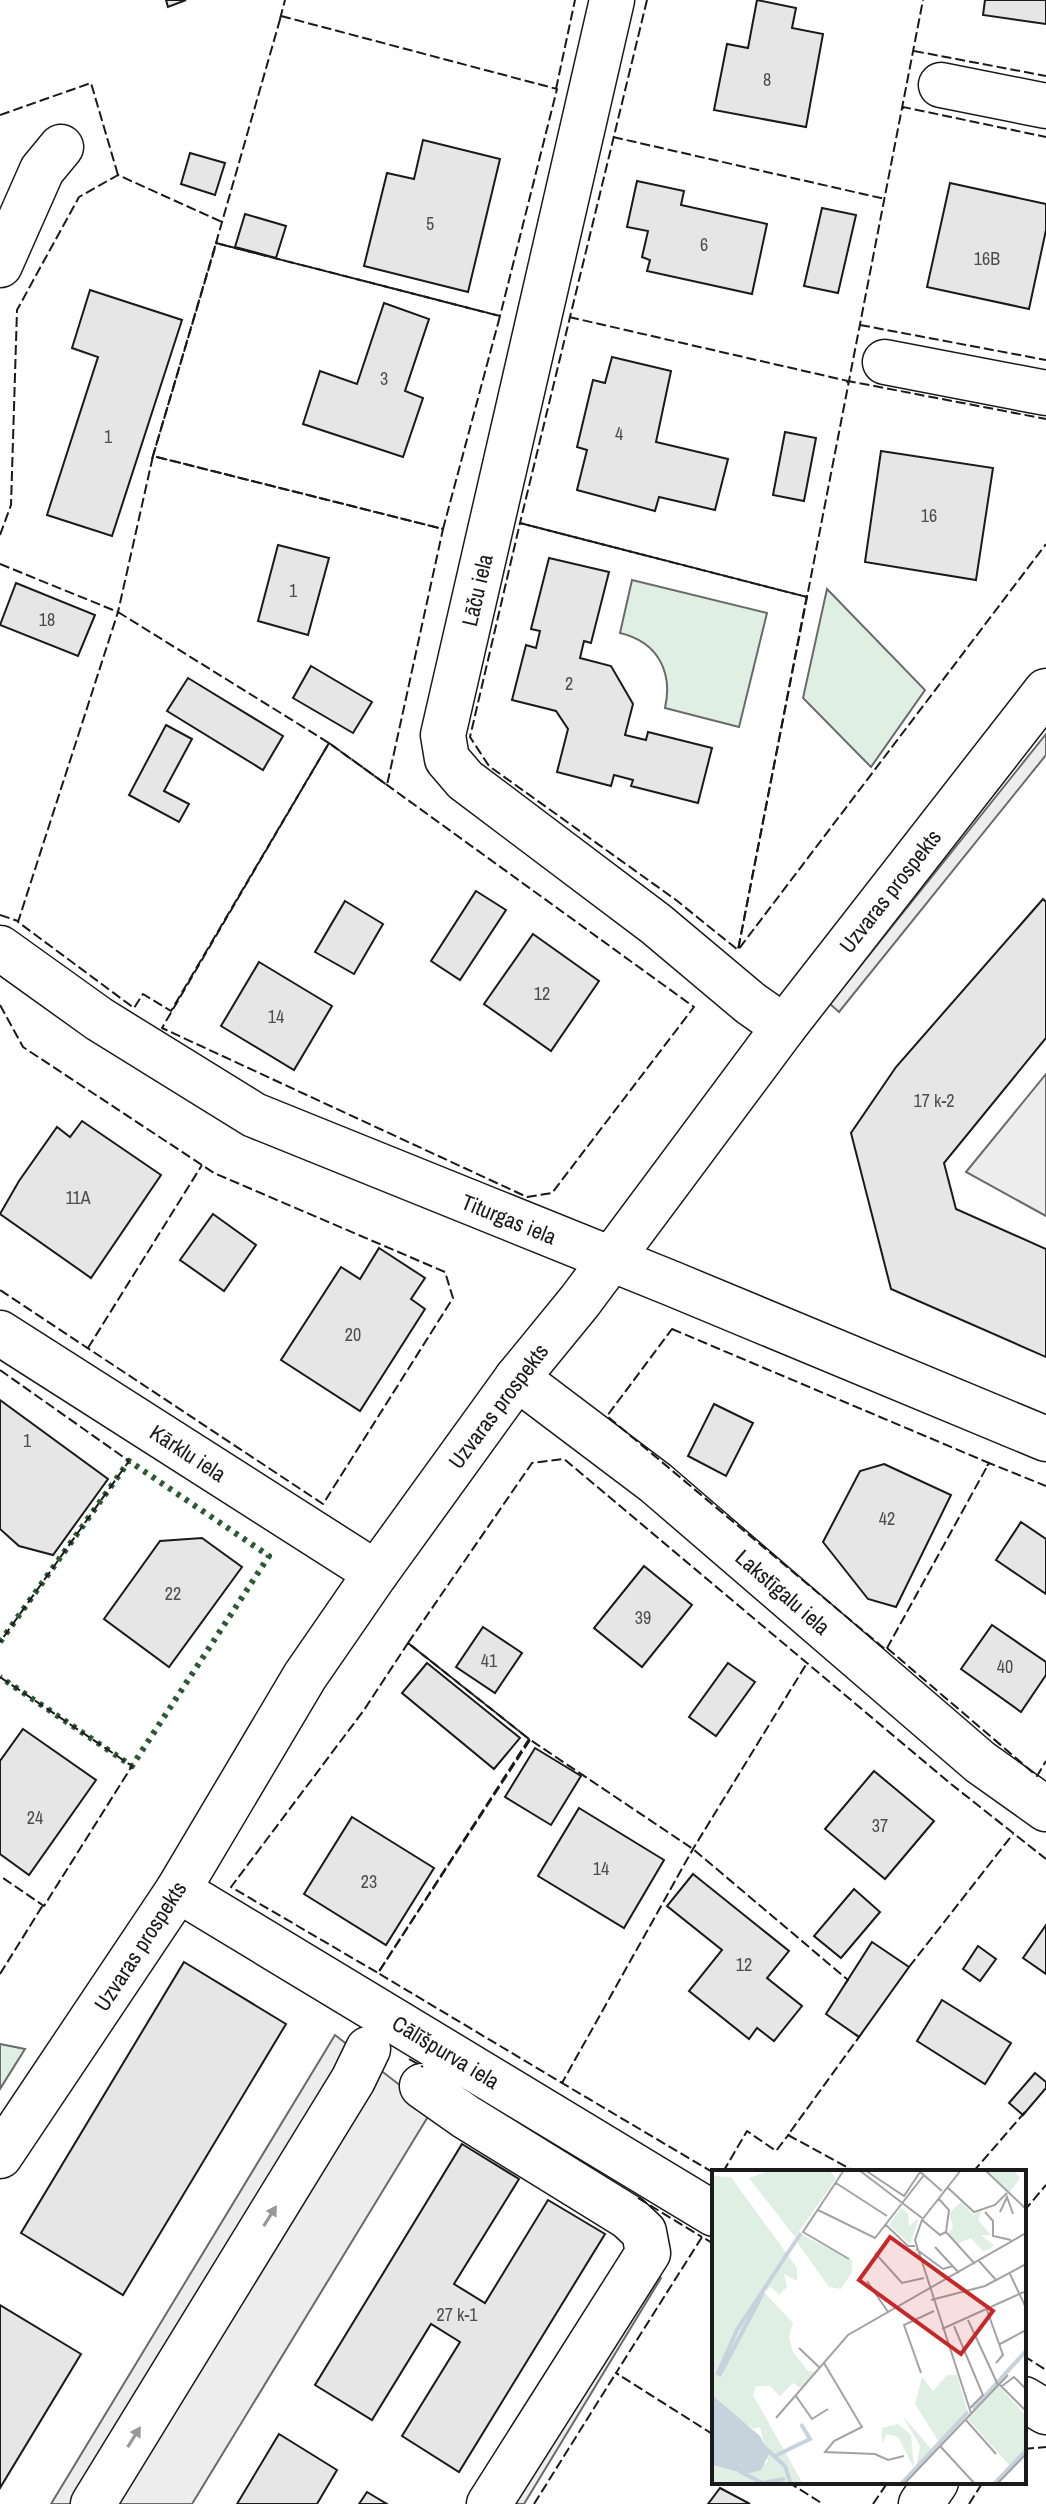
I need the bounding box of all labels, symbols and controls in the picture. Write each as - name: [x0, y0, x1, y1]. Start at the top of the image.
- house number: 8: [763, 67, 771, 92]
- house number: 5: [426, 211, 434, 236]
- house number: 6: [700, 232, 708, 257]
- house number: 16B: [974, 246, 1000, 271]
- house number: 3: [380, 366, 388, 391]
- house number: 4: [615, 421, 623, 446]
- house number: 1: [104, 424, 113, 449]
- house number: 16: [921, 503, 937, 528]
- street label: Lāču iela: [454, 551, 500, 629]
- house number: 1: [289, 578, 298, 603]
- house number: 18: [39, 607, 55, 632]
- house number: 2: [565, 671, 573, 696]
- street label: Uzvaras prospekts: [832, 823, 948, 959]
- house number: 12: [534, 981, 550, 1006]
- house number: 14: [268, 1004, 284, 1029]
- house number: 17 k-2: [913, 1088, 955, 1113]
- house number: 11A: [65, 1185, 91, 1210]
- street label: Titurgas iela: [457, 1186, 561, 1252]
- house number: 20: [345, 1322, 361, 1347]
- street label: Uzvaras prospekts: [441, 1337, 555, 1475]
- street label: Kārklu iela: [144, 1417, 232, 1489]
- house number: 1: [23, 1428, 32, 1453]
- house number: 42: [879, 1506, 895, 1531]
- street label: Lakstīgalu iela: [729, 1543, 837, 1641]
- house number: 22: [165, 1581, 181, 1606]
- house number: 39: [635, 1605, 651, 1630]
- house number: 41: [481, 1648, 498, 1673]
- house number: 40: [997, 1654, 1013, 1679]
- house number: 24: [27, 1805, 43, 1830]
- house number: 37: [872, 1813, 888, 1838]
- house number: 14: [593, 1856, 609, 1881]
- house number: 23: [361, 1869, 377, 1894]
- street label: Uzvaras prospekts: [87, 1875, 193, 2017]
- house number: 12: [736, 1952, 752, 1977]
- street label: Cālīšpurva iela: [387, 2008, 505, 2096]
- inset map: [712, 2170, 1026, 2484]
- one-way arrow: [262, 2205, 276, 2227]
- house number: 27 k-1: [436, 2302, 478, 2327]
- one-way arrow: [126, 2426, 141, 2449]

